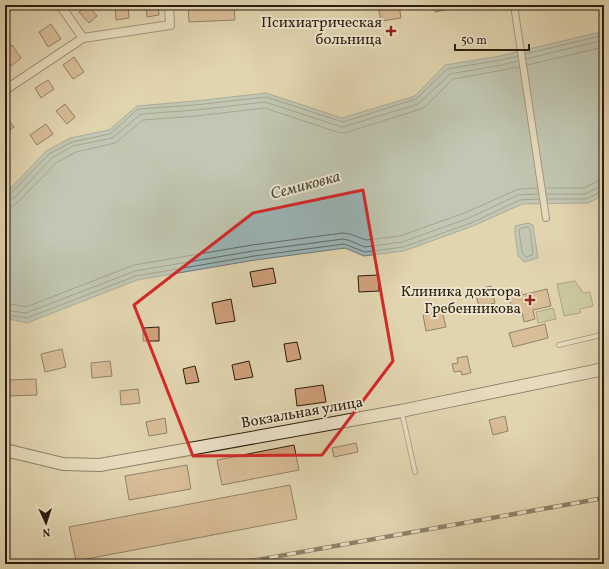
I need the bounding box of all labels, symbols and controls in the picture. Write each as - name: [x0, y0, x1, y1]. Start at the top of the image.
- place label: Психиатрическая больница: [261, 13, 382, 51]
- marker: Психиатрическая больница: [385, 25, 397, 37]
- scale bar: [455, 26, 529, 52]
- text: 50 m: [461, 33, 487, 49]
- water label: Семиковка: [268, 166, 343, 206]
- place label: Клиника доктора Гребенникова: [401, 282, 521, 320]
- marker: Клиника доктора Гребенникова: [524, 294, 536, 306]
- street label: Вокзальная улица: [240, 392, 365, 435]
- north arrow: [26, 503, 66, 543]
- text: N: [42, 524, 51, 539]

